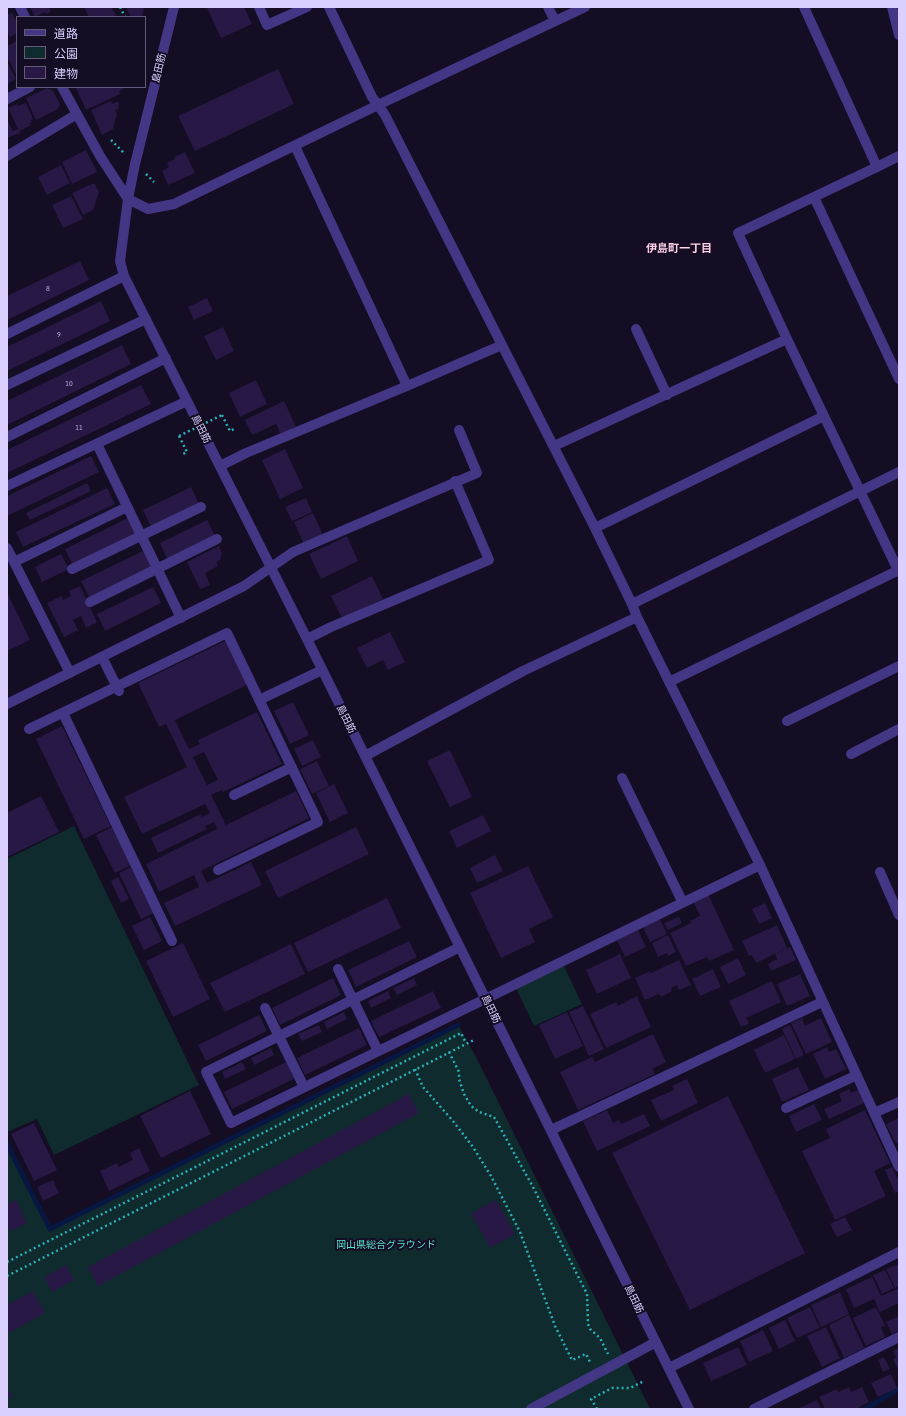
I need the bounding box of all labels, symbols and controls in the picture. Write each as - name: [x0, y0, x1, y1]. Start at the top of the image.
- legend: [16, 16, 146, 88]
- text: 道路: [54, 27, 78, 41]
- text: 公園: [54, 47, 78, 61]
- street label: 島田筋: [150, 52, 168, 84]
- text: 建物: [54, 67, 78, 81]
- district label: 伊島町一丁目: [646, 242, 712, 256]
- house number: 8: [46, 283, 50, 293]
- house number: 9: [57, 329, 61, 339]
- house number: 10: [65, 378, 73, 388]
- street label: 島田筋: [189, 413, 213, 445]
- house number: 11: [75, 422, 83, 432]
- street label: 島田筋: [334, 703, 358, 735]
- street label: 島田筋: [479, 993, 503, 1025]
- park label: 岡山県総合グラウンド: [336, 1239, 436, 1251]
- street label: 島田筋: [622, 1283, 646, 1315]

